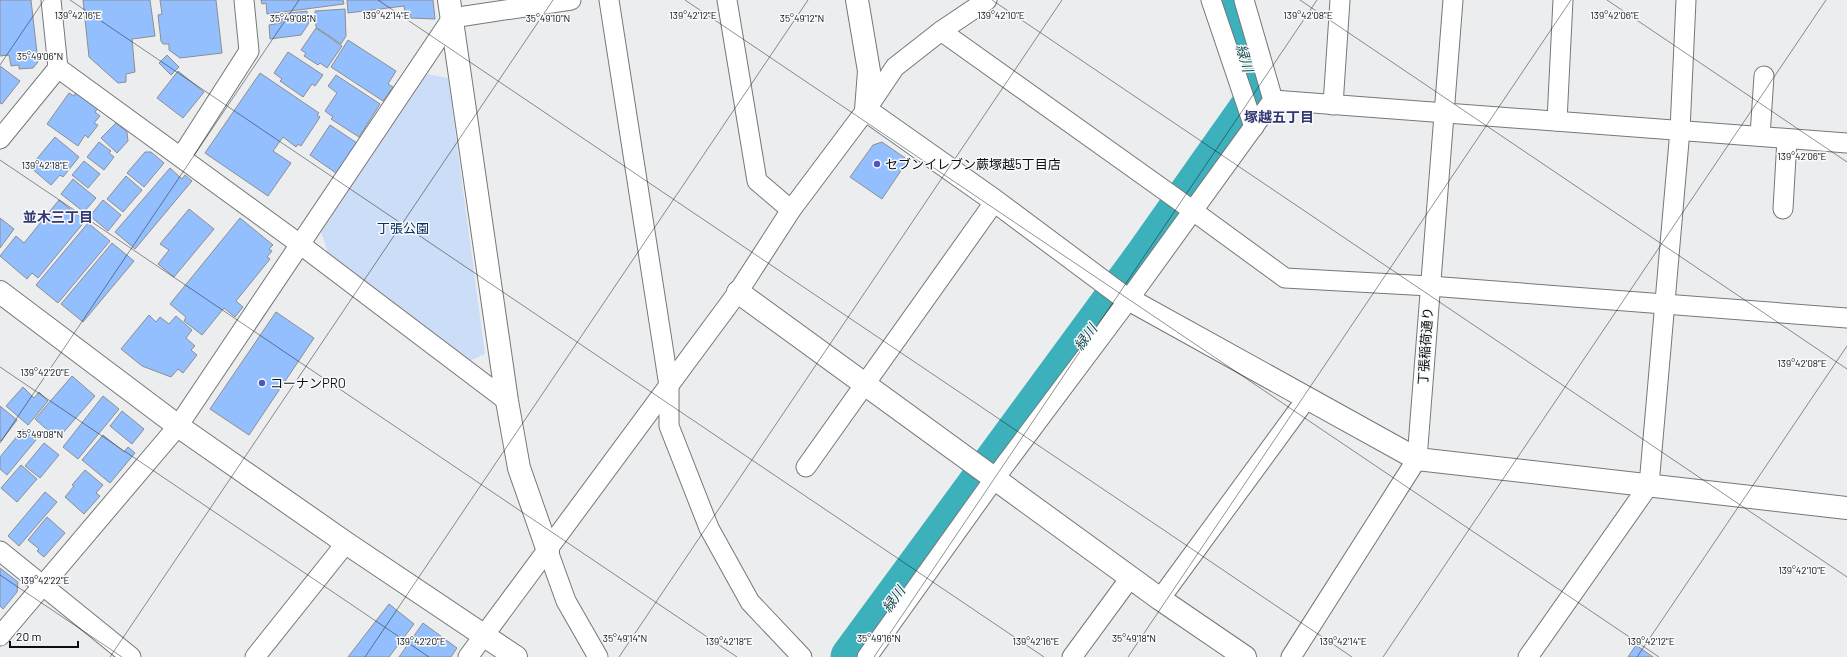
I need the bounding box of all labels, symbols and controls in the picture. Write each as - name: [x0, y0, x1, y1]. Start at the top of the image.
- text: 139°42'16"E: [54, 9, 102, 21]
- text: 139°42'14"E: [362, 9, 410, 21]
- text: 139°42'12"E: [669, 9, 717, 21]
- text: 139°42'10"E: [977, 9, 1025, 21]
- text: 139°42'08"E: [1283, 9, 1333, 21]
- text: 139°42'06"E: [1590, 9, 1640, 21]
- text: 35°49'08"N: [270, 12, 316, 24]
- text: 35°49'10"N: [526, 12, 570, 24]
- text: 35°49'12"N: [780, 12, 824, 24]
- water label: 緑川: [1233, 42, 1258, 76]
- text: 35°49'06"N: [17, 50, 63, 62]
- district label: 塚越五丁目: [1244, 108, 1314, 125]
- text: 139°42'06"E: [1777, 150, 1827, 162]
- place label: セブンイレブン蕨塚越5丁目店: [885, 156, 1061, 172]
- text: 139°42'18"E: [21, 159, 69, 171]
- marker: セブンイレブン蕨塚越5丁目店: [872, 159, 882, 169]
- district label: 並木三丁目: [23, 208, 93, 225]
- park label: 丁張公園: [377, 220, 429, 236]
- street label: 丁張稲荷通り: [1414, 307, 1436, 385]
- water label: 緑川: [1070, 319, 1101, 353]
- text: 139°42'08"E: [1777, 357, 1827, 369]
- text: 139°42'20"E: [20, 366, 70, 378]
- place label: コーナンPRO: [270, 375, 346, 391]
- marker: コーナンPRO: [257, 378, 267, 388]
- text: 35°49'08"N: [17, 428, 63, 440]
- text: 139°42'10"E: [1778, 564, 1826, 576]
- text: 139°42'22"E: [20, 574, 70, 586]
- water label: 緑川: [878, 581, 909, 615]
- scale bar: [10, 623, 78, 649]
- text: 20 m: [16, 629, 42, 643]
- text: 35°49'14"N: [603, 632, 647, 644]
- text: 35°49'16"N: [857, 632, 901, 644]
- text: 35°49'18"N: [1112, 632, 1156, 644]
- text: 139°42'20"E: [396, 635, 446, 647]
- text: 139°42'18"E: [705, 635, 753, 647]
- text: 139°42'16"E: [1012, 635, 1060, 647]
- text: 139°42'14"E: [1319, 635, 1367, 647]
- text: 139°42'12"E: [1627, 635, 1675, 647]

